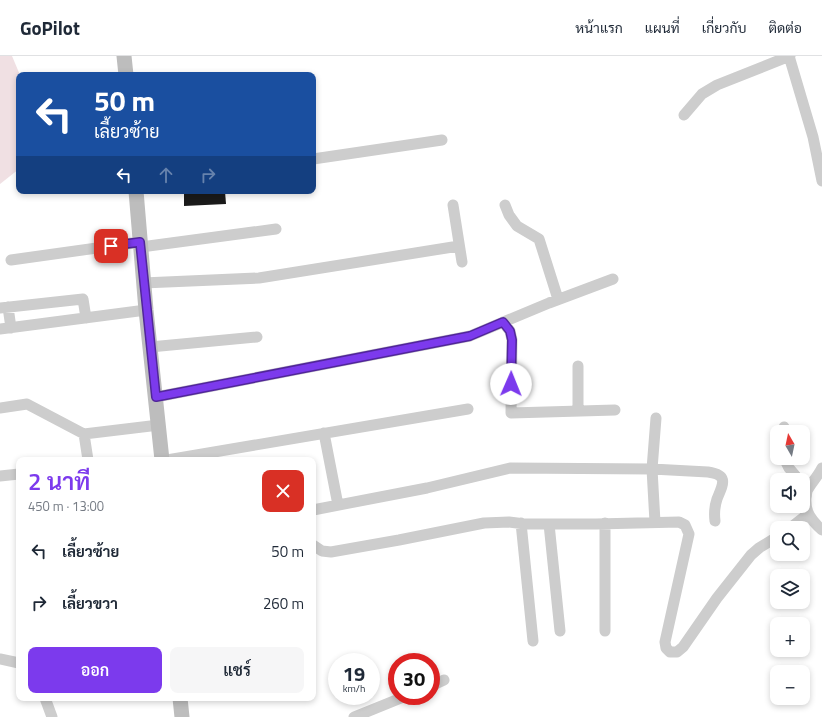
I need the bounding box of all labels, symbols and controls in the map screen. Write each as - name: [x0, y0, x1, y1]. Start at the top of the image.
- text: GoPilot: [20, 13, 80, 42]
- text: หน้าแรก: [575, 17, 623, 38]
- text: แผนที่: [645, 17, 680, 38]
- text: เกี่ยวกับ: [702, 17, 746, 38]
- text: ติดต่อ: [768, 17, 802, 38]
- text: 50 m: [94, 79, 155, 122]
- icon: left: [28, 88, 80, 140]
- text: เลี้ยวซ้าย: [94, 118, 160, 145]
- icon: left: [113, 164, 135, 186]
- icon: ahead: [155, 164, 177, 186]
- icon: right: [197, 164, 219, 186]
- pin: [94, 229, 128, 263]
- icon: arrive: [100, 235, 122, 257]
- position arrow: [490, 363, 532, 405]
- north arrow: [770, 425, 810, 465]
- map controls: [770, 425, 810, 705]
- text: 2 นาที: [28, 463, 90, 499]
- button: close: [262, 470, 304, 512]
- button: sound: [770, 473, 810, 513]
- text: 450 m · 13:00: [28, 496, 104, 516]
- button: search: [770, 521, 810, 561]
- icon: left: [28, 540, 50, 562]
- text: เลี้ยวซ้าย: [62, 540, 119, 563]
- text: 50 m: [271, 540, 304, 563]
- button: layers: [770, 569, 810, 609]
- icon: right: [28, 592, 50, 614]
- text: เลี้ยวขวา: [62, 592, 118, 615]
- text: 260 m: [263, 592, 304, 615]
- button: +: [770, 617, 810, 657]
- button: ออก: [28, 647, 162, 693]
- button: แชร์: [170, 647, 304, 693]
- speed limit sign: 30: [388, 653, 440, 705]
- text: 19: [343, 658, 365, 689]
- button: −: [770, 665, 810, 705]
- text: km/h: [343, 681, 365, 696]

